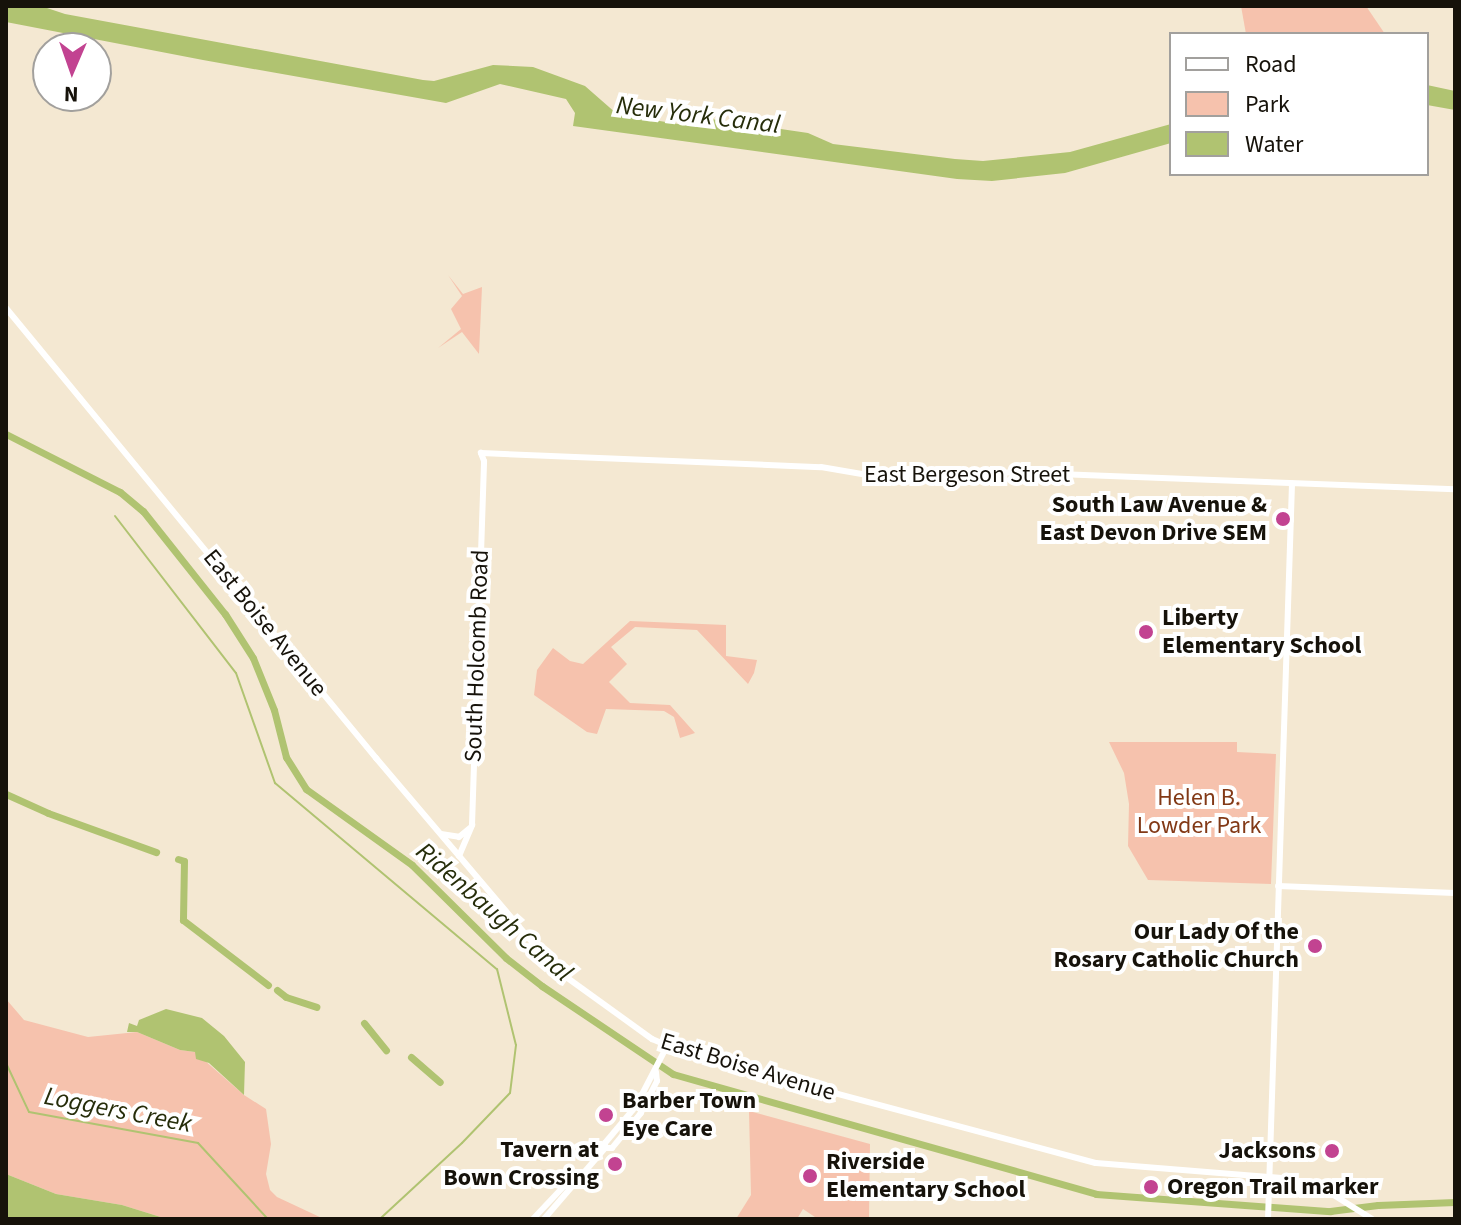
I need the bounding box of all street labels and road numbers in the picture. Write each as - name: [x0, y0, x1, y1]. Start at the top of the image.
- street label: East Bergeson Street: [864, 461, 1070, 489]
- street label: East Boise Avenue: [197, 544, 333, 702]
- street label: South Holcomb Road: [459, 549, 495, 763]
- street label: East Boise Avenue: [657, 1027, 839, 1107]

